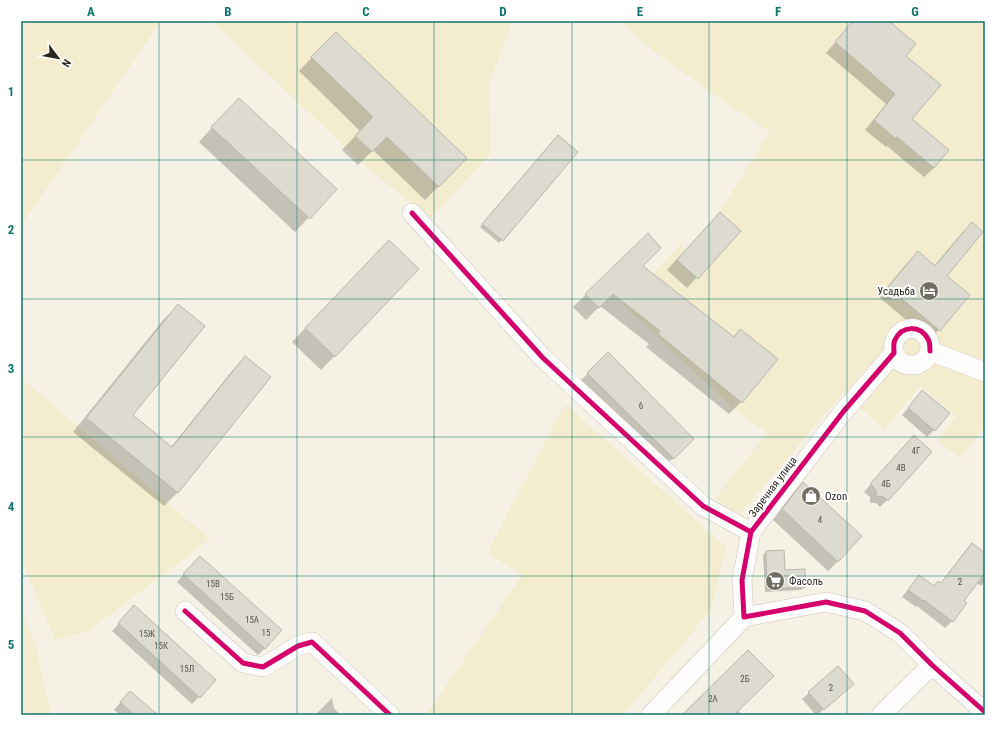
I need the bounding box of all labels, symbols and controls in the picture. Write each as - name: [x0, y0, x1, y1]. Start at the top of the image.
- text: A: [87, 4, 95, 19]
- text: B: [224, 4, 232, 19]
- text: C: [362, 4, 370, 19]
- text: D: [499, 4, 507, 19]
- text: E: [637, 4, 644, 19]
- text: F: [775, 4, 781, 19]
- text: G: [911, 4, 919, 19]
- north arrow: [38, 38, 78, 78]
- text: N: [59, 57, 73, 70]
- text: 1: [8, 84, 14, 99]
- text: 2: [8, 222, 15, 237]
- hotel icon: Усадьба: [918, 280, 940, 302]
- place label: Усадьба: [877, 285, 915, 298]
- text: 3: [8, 361, 14, 376]
- house number: 6: [639, 401, 643, 411]
- house number: 4Г: [912, 446, 921, 456]
- street label: Заречная улица: [746, 454, 800, 520]
- house number: 4В: [896, 463, 906, 473]
- house number: 4Б: [881, 479, 891, 489]
- shop icon: Ozon: [800, 485, 822, 507]
- place label: Ozon: [825, 490, 847, 503]
- text: 4: [8, 499, 15, 514]
- house number: 4: [818, 515, 823, 525]
- supermarket icon: Фасоль: [764, 570, 786, 592]
- place label: Фасоль: [789, 575, 823, 588]
- house number: 2: [958, 577, 963, 587]
- house number: 15В: [206, 579, 220, 589]
- house number: 15Б: [220, 592, 234, 602]
- house number: 15А: [245, 615, 259, 625]
- house number: 15: [262, 628, 271, 638]
- house number: 15Ж: [139, 629, 155, 639]
- text: 5: [8, 637, 15, 652]
- house number: 15К: [154, 641, 168, 651]
- house number: 15Л: [180, 664, 194, 674]
- house number: 2Б: [740, 674, 750, 684]
- house number: 2: [829, 683, 834, 693]
- house number: 2А: [708, 694, 718, 704]

